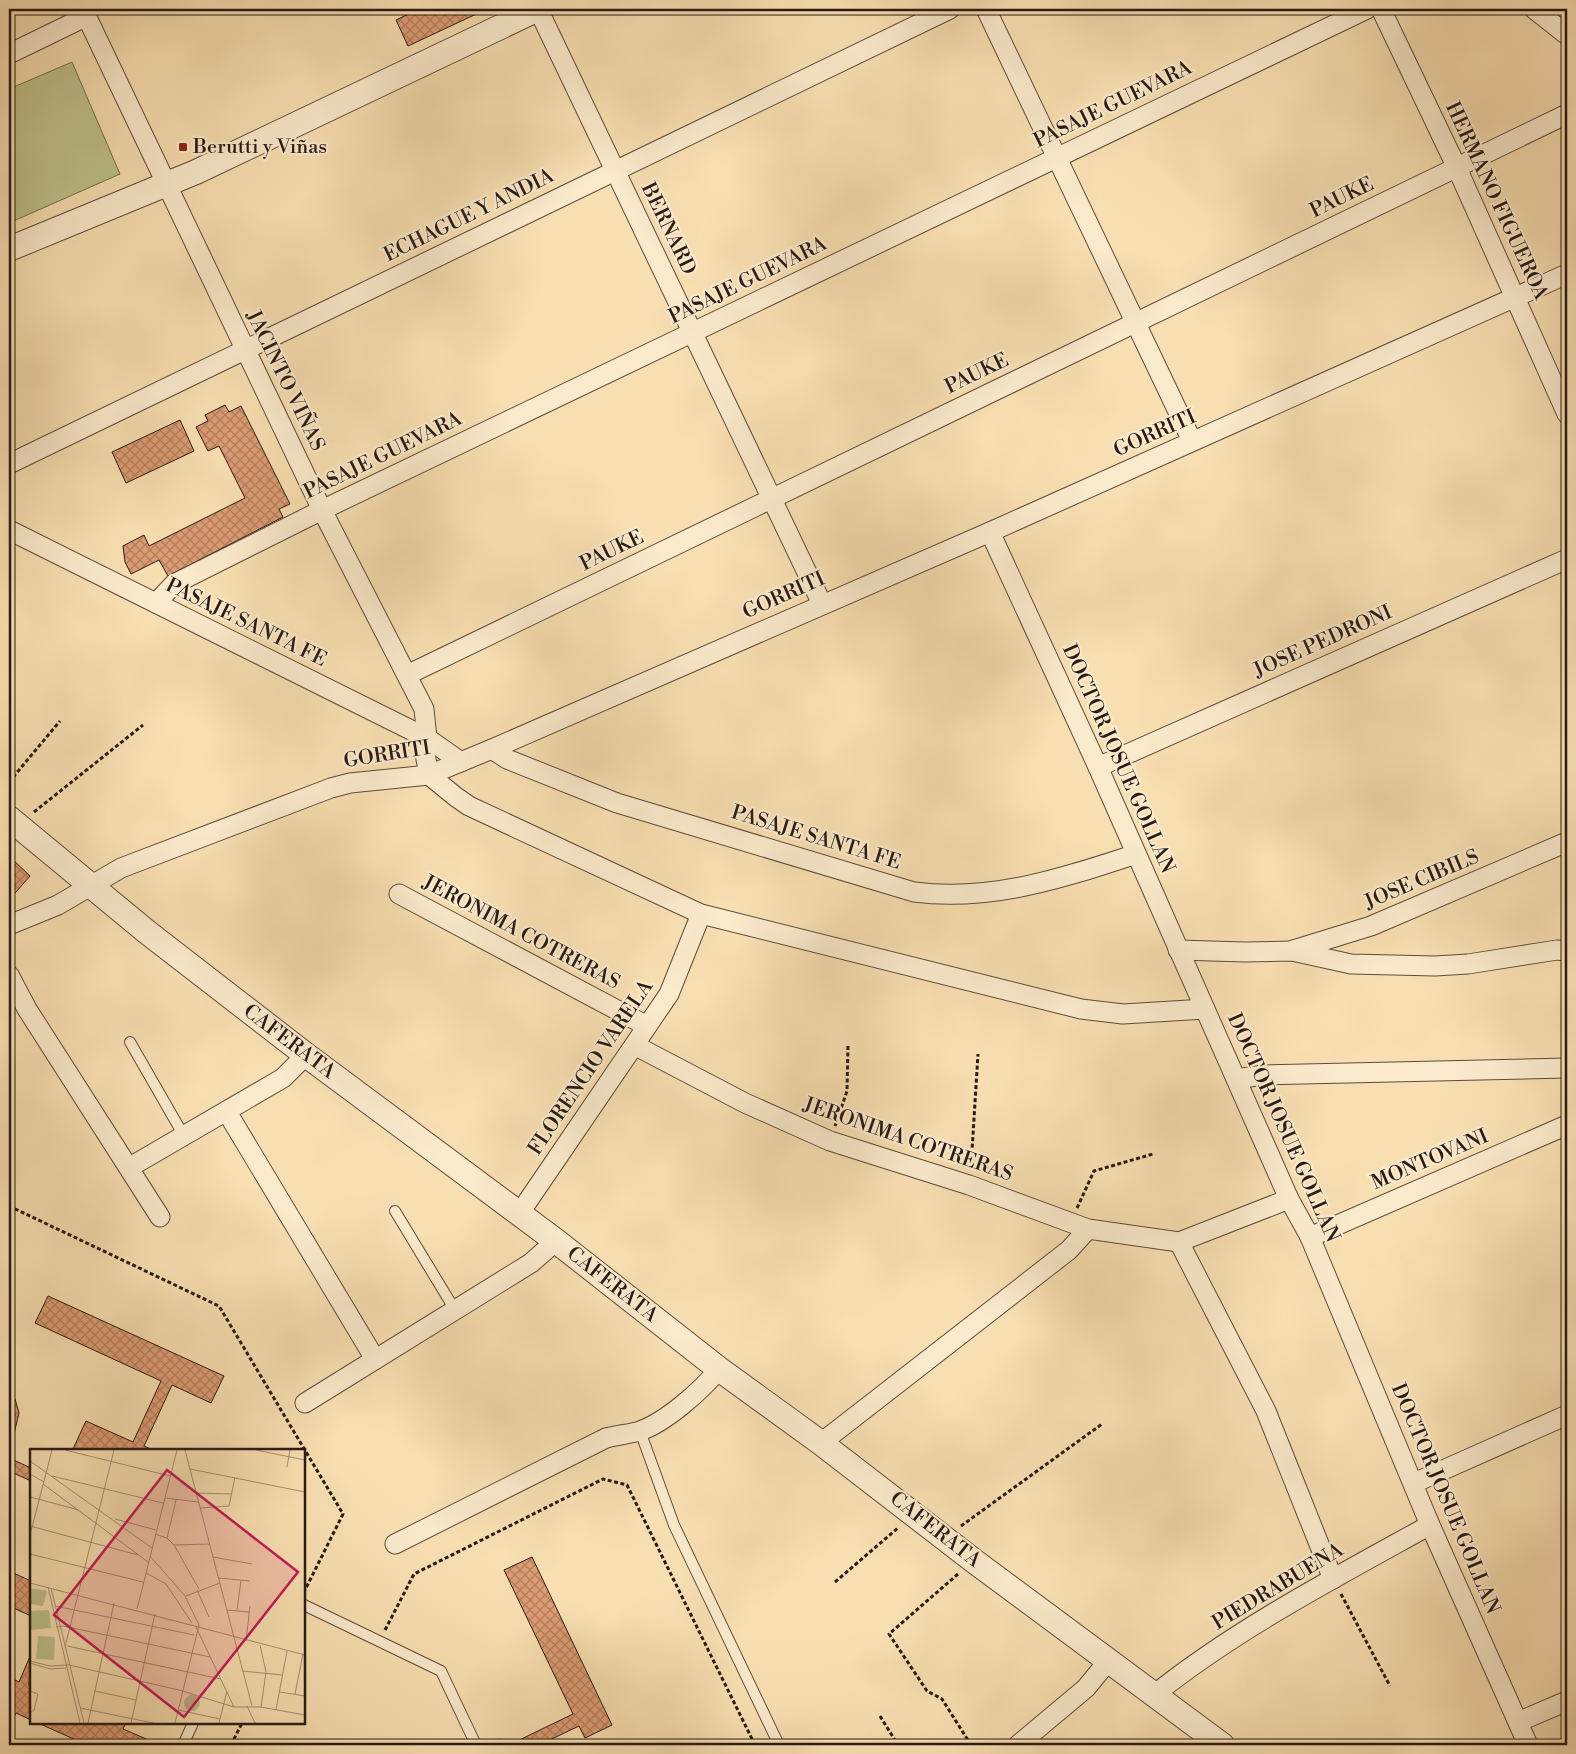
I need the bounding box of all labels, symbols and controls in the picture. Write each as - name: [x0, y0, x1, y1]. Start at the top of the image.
- street label: PASAJE GUEVARA: [1030, 55, 1197, 154]
- street label: HERMANO FIGUEROA: [1439, 98, 1553, 305]
- place label: Berutti y Viñas: [192, 135, 327, 160]
- marker: Berutti y Viñas: [177, 141, 189, 153]
- street label: ECHAGUE Y ANDIA: [380, 163, 559, 268]
- street label: PAUKE: [1306, 172, 1378, 224]
- street label: BERNARD: [634, 178, 701, 279]
- street label: PASAJE GUEVARA: [665, 231, 832, 330]
- street label: JACINTO VIÑAS: [240, 305, 332, 455]
- street label: PAUKE: [941, 348, 1013, 400]
- street label: GORRITI: [1110, 405, 1200, 463]
- street label: PASAJE GUEVARA: [300, 406, 467, 505]
- street label: PAUKE: [576, 525, 648, 577]
- street label: GORRITI: [739, 567, 829, 625]
- street label: PASAJE SANTA FE: [162, 573, 330, 673]
- street label: JOSE PEDRONI: [1249, 600, 1396, 684]
- street label: DOCTOR JOSUE GOLLAN: [1056, 641, 1180, 877]
- street label: GORRITI: [342, 736, 432, 774]
- street label: PASAJE SANTA FE: [728, 800, 904, 876]
- street label: JOSE CIBILS: [1360, 845, 1483, 916]
- street label: JERONIMA COTRERAS: [417, 870, 624, 996]
- street label: FLORENCIO VARELA: [523, 974, 660, 1160]
- street label: CAFERATA: [238, 999, 341, 1086]
- street label: DOCTOR JOSUE GOLLAN: [1221, 1010, 1345, 1246]
- street label: JERONIMA COTRERAS: [799, 1092, 1016, 1188]
- street label: MONTOVANI: [1368, 1124, 1493, 1196]
- street label: CAFERATA: [561, 1242, 664, 1329]
- street label: DOCTOR JOSUE GOLLAN: [1385, 1380, 1505, 1618]
- inset map: [30, 1449, 305, 1724]
- street label: CAFERATA: [884, 1487, 987, 1574]
- street label: PIEDRABUENA: [1208, 1537, 1349, 1636]

